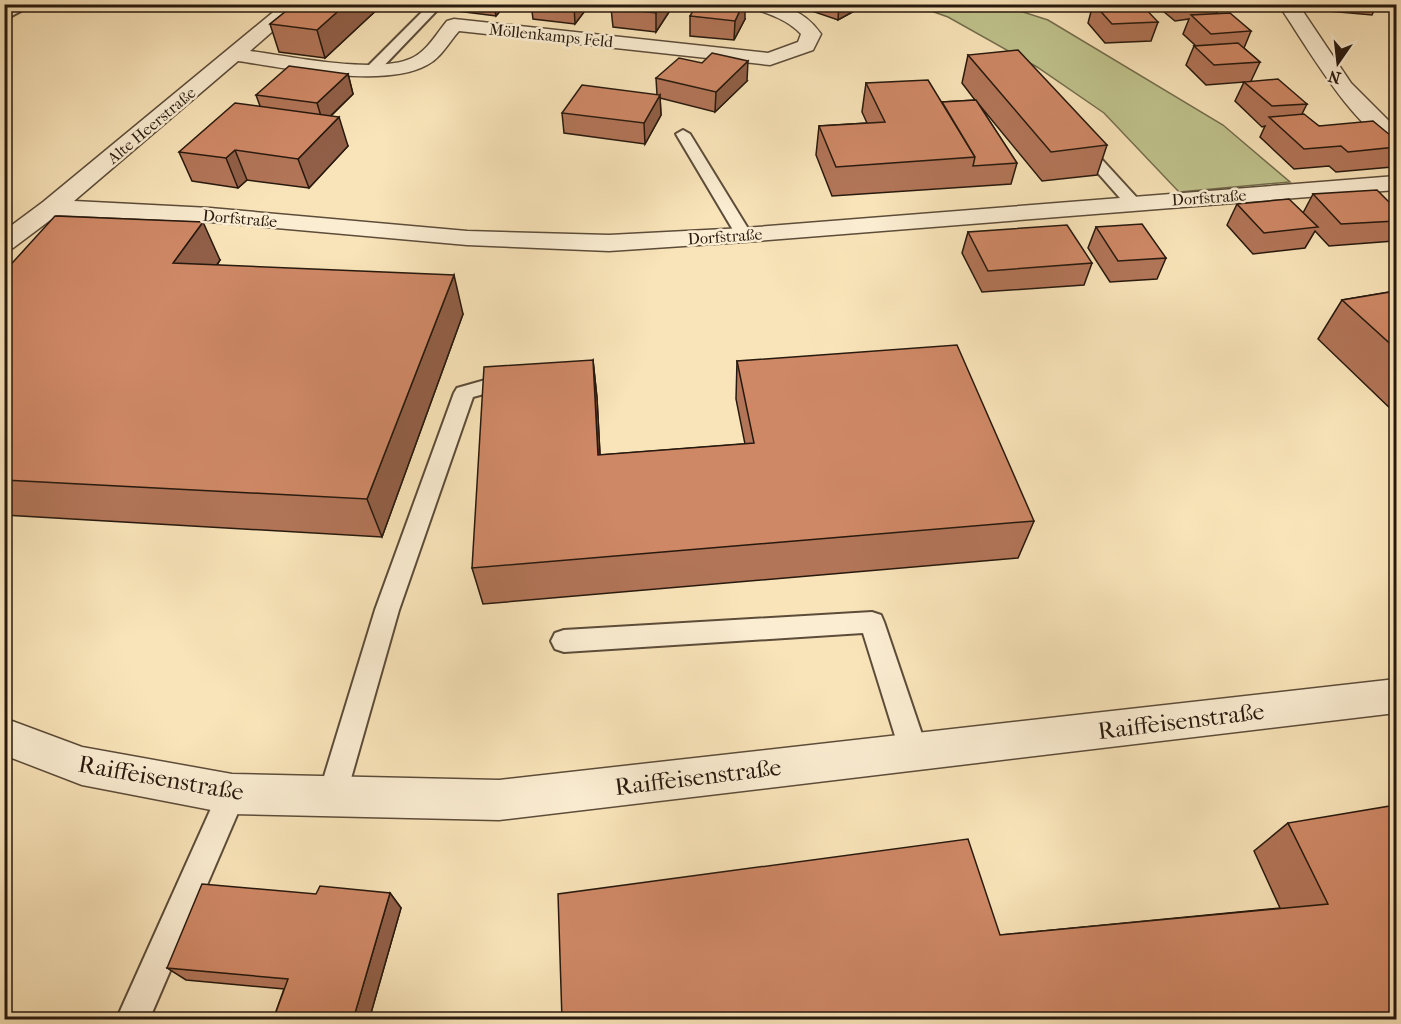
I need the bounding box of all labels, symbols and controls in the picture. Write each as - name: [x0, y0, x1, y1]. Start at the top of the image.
- street label: Möllenkamps Feld: [488, 20, 614, 51]
- north arrow: [1308, 33, 1368, 93]
- text: N: [1325, 66, 1343, 88]
- street label: Alte Heerstraße: [103, 83, 199, 168]
- street label: Dorfstraße: [1171, 185, 1247, 210]
- street label: Dorfstraße: [202, 206, 278, 231]
- street label: Dorfstraße: [687, 224, 763, 249]
- street label: Raiffeisenstraße: [1096, 697, 1266, 745]
- street label: Raiffeisenstraße: [76, 750, 246, 806]
- street label: Raiffeisenstraße: [613, 753, 783, 801]

